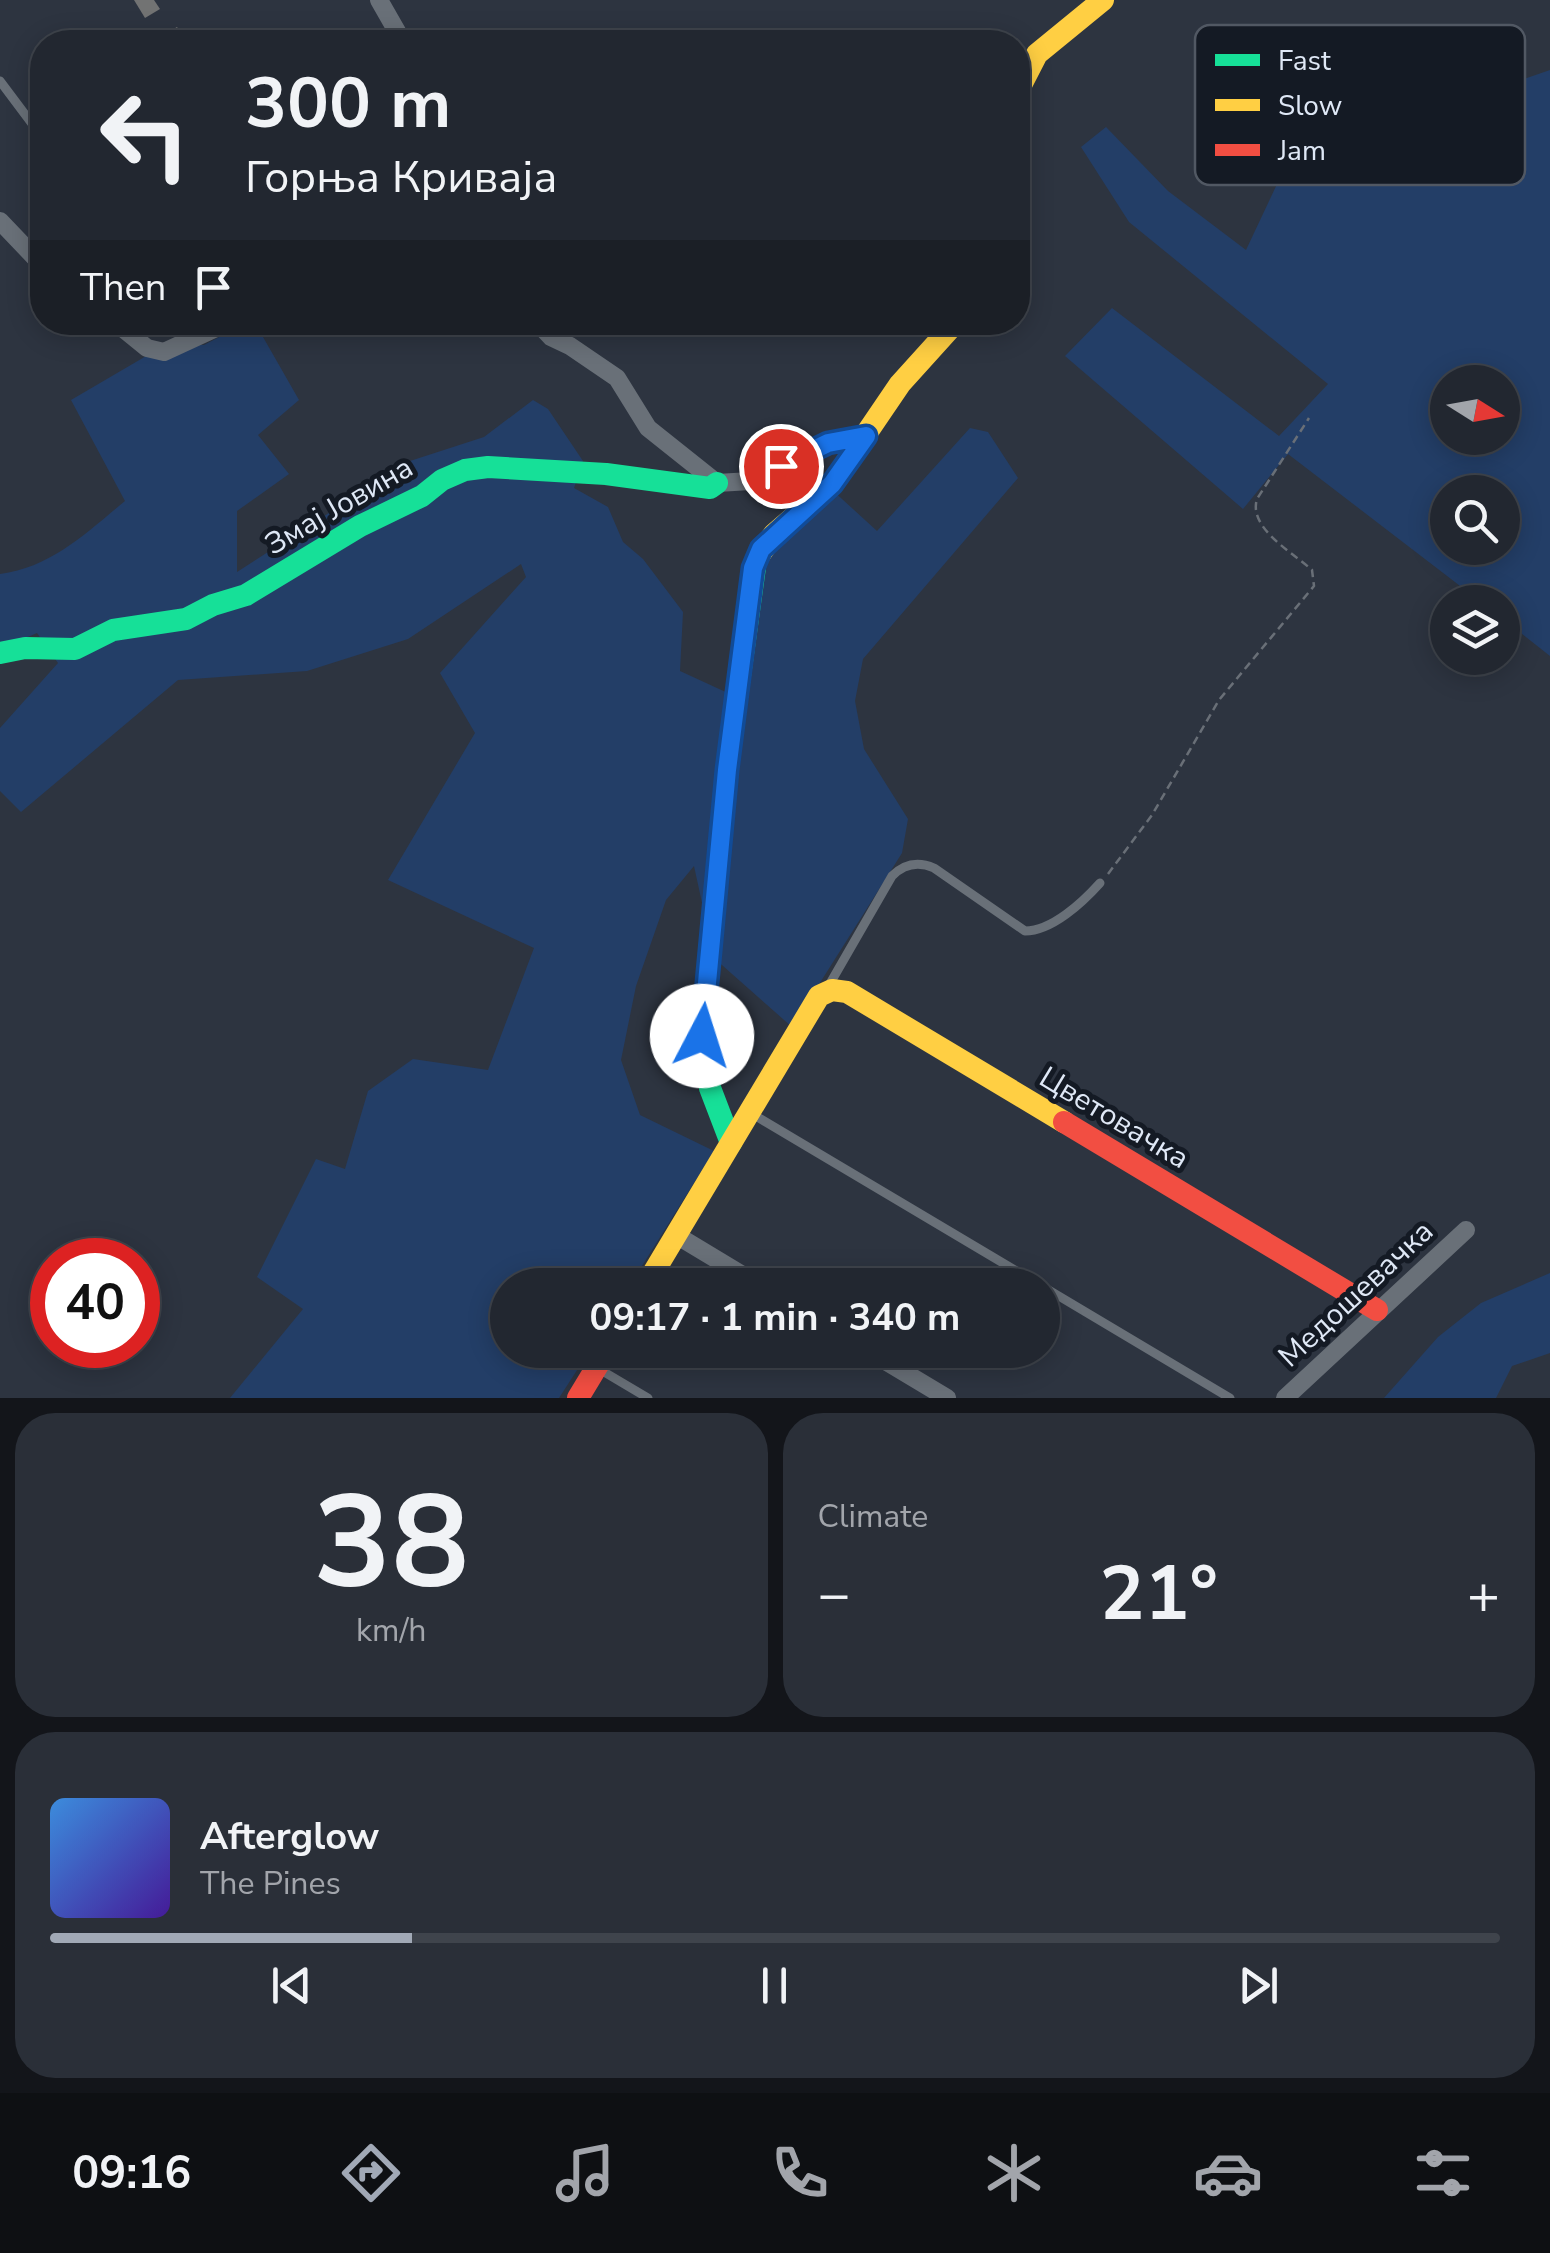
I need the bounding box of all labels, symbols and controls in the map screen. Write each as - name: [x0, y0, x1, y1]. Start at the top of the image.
- legend: [1195, 25, 1525, 185]
- text: Fast: [1278, 42, 1331, 80]
- text: 300 m: [245, 56, 451, 152]
- icon: left: [80, 70, 210, 200]
- text: Slow: [1278, 87, 1342, 125]
- text: Jam: [1277, 132, 1326, 170]
- text: Горња Криваја: [245, 147, 558, 208]
- icon: arrive: [186, 260, 241, 315]
- text: Then: [80, 262, 166, 313]
- north arrow: [1430, 365, 1520, 455]
- map controls: [1430, 365, 1520, 675]
- pin: [739, 424, 824, 509]
- icon: arrive: [754, 439, 809, 494]
- street label: Змај Јовина: [257, 447, 421, 565]
- button: search: [1430, 475, 1520, 565]
- button: layers: [1430, 585, 1520, 675]
- position arrow: [650, 984, 754, 1088]
- street label: Цветовачка: [1032, 1057, 1196, 1179]
- street label: Медошевачка: [1270, 1211, 1442, 1377]
- speed limit sign: 40: [30, 1238, 160, 1368]
- text: 09:17 · 1 min · 340 m: [590, 1292, 960, 1343]
- text: 38: [313, 1455, 469, 1632]
- text: Climate: [818, 1495, 928, 1538]
- text: 21°: [1100, 1543, 1218, 1645]
- text: −: [818, 1557, 851, 1632]
- text: +: [1467, 1557, 1500, 1632]
- text: km/h: [356, 1609, 427, 1652]
- text: Afterglow: [200, 1811, 379, 1862]
- text: The Pines: [200, 1862, 341, 1905]
- icon: previous: [264, 1958, 319, 2013]
- icon: pause: [747, 1958, 802, 2013]
- icon: next: [1231, 1958, 1286, 2013]
- icon: directions: [336, 2138, 406, 2208]
- icon: music: [550, 2138, 620, 2208]
- icon: phone: [765, 2138, 835, 2208]
- icon: climate: [979, 2138, 1049, 2208]
- icon: car: [1193, 2138, 1263, 2208]
- icon: filters: [1408, 2138, 1478, 2208]
- text: 09:16: [72, 2143, 191, 2204]

